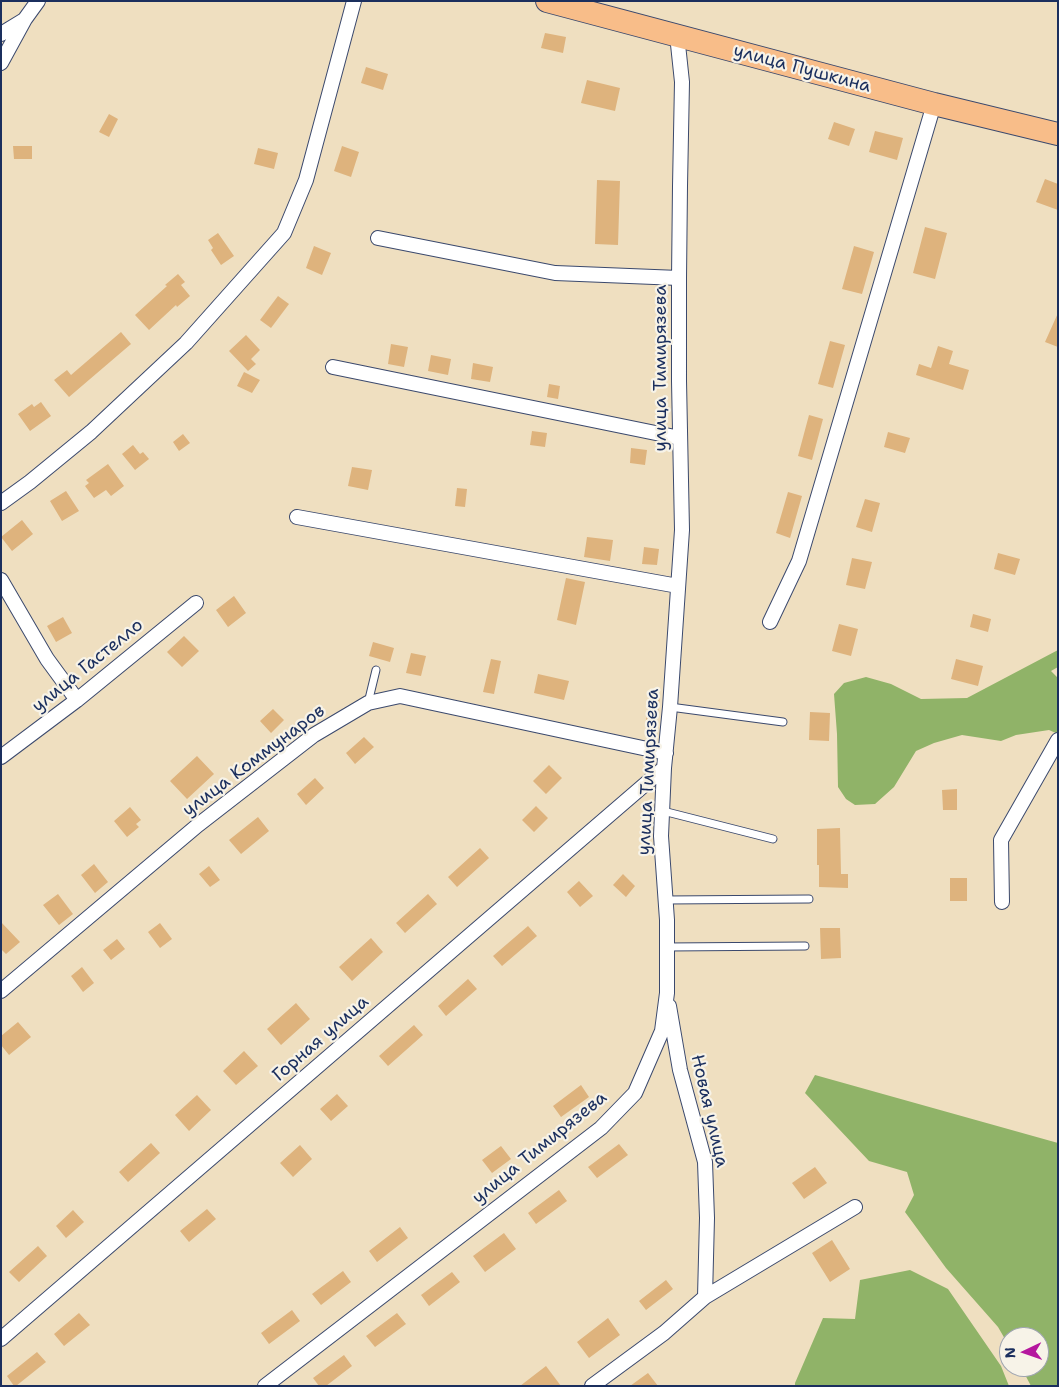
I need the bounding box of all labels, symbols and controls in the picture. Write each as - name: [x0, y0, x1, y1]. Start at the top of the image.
- street label: улица Пушкина: [731, 40, 873, 98]
- street label: улица Тимирязева: [650, 285, 672, 451]
- street label: улица Гастелло: [28, 615, 148, 717]
- street label: улица Тимирязева: [634, 688, 664, 856]
- street label: улица Коммунаров: [179, 700, 329, 822]
- street label: Горная улица: [269, 991, 373, 1087]
- street label: Новая улица: [686, 1053, 732, 1169]
- street label: улица Тимирязева: [468, 1087, 612, 1209]
- north arrow: [999, 1327, 1049, 1377]
- text: N: [1001, 1347, 1019, 1359]

